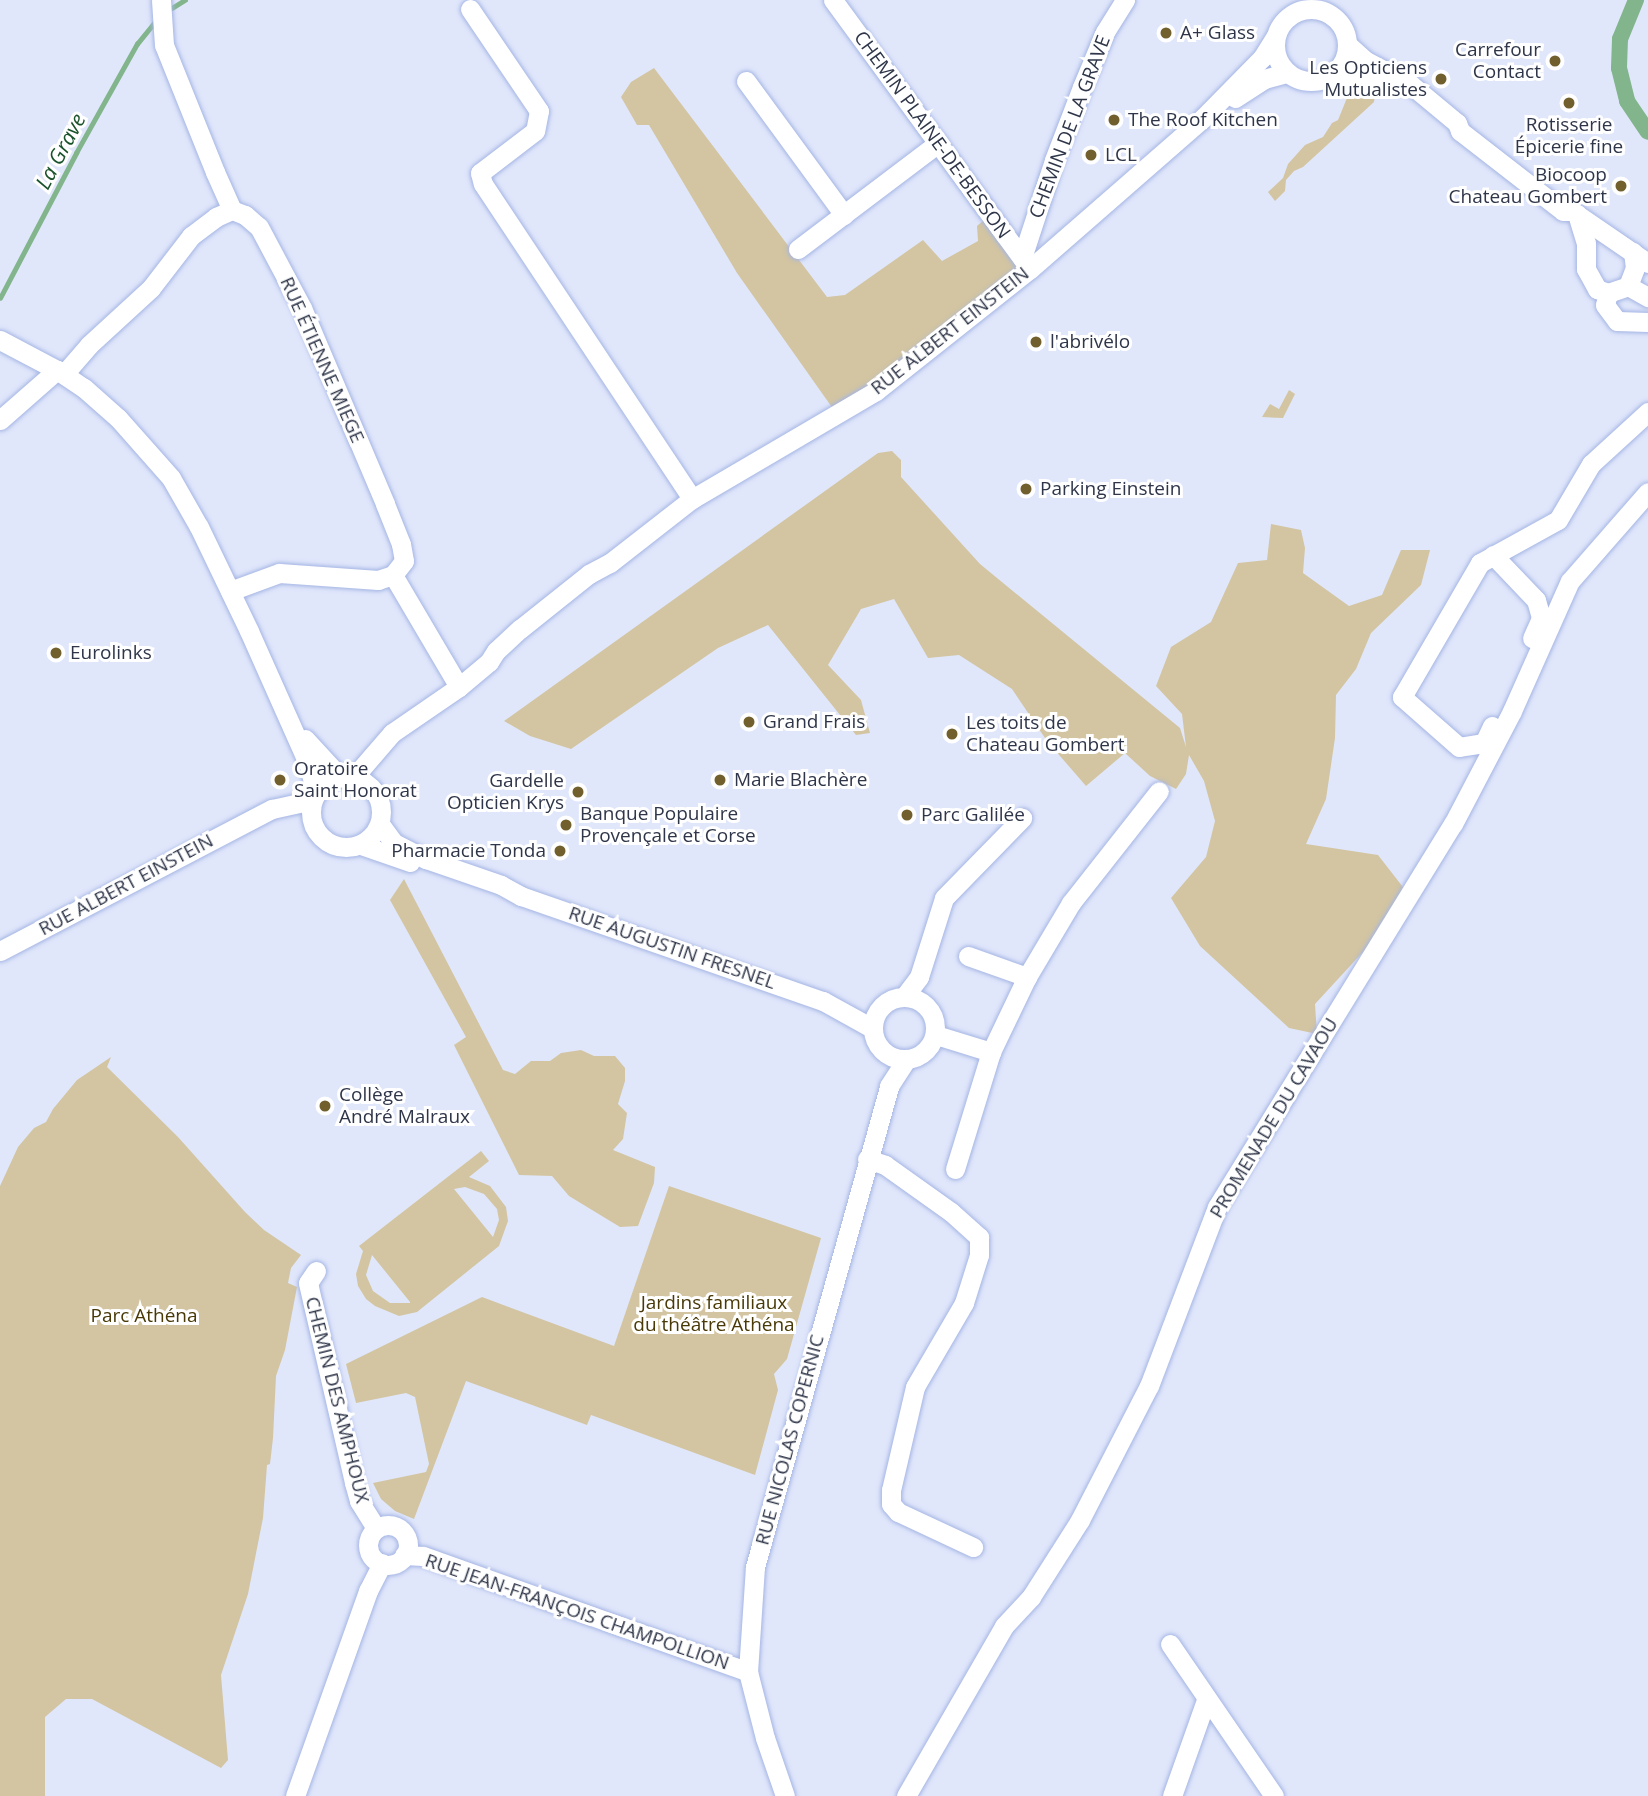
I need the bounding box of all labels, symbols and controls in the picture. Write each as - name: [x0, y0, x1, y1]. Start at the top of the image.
- place label: A+ Glass: [1180, 22, 1255, 44]
- marker: A+ Glass: [1158, 25, 1174, 41]
- street label: CHEMIN PLAINE-DE-BESSON: [849, 27, 1015, 243]
- street label: CHEMIN DE LA GRAVE: [1025, 32, 1115, 222]
- place label: Carrefour Contact: [1455, 39, 1541, 83]
- marker: Carrefour Contact: [1547, 53, 1563, 69]
- place label: Les Opticiens Mutualistes: [1309, 57, 1427, 101]
- marker: Les Opticiens Mutualistes: [1433, 71, 1449, 87]
- marker: Rotisserie Épicerie fine: [1561, 95, 1577, 111]
- water label: La Grave: [30, 109, 90, 193]
- place label: The Roof Kitchen: [1128, 109, 1278, 131]
- marker: The Roof Kitchen: [1106, 112, 1122, 128]
- place label: Rotisserie Épicerie fine: [1515, 114, 1623, 158]
- place label: LCL: [1105, 144, 1137, 166]
- marker: LCL: [1083, 147, 1099, 163]
- place label: Biocoop Chateau Gombert: [1449, 164, 1607, 208]
- marker: Biocoop Chateau Gombert: [1613, 178, 1629, 194]
- street label: RUE ALBERT EINSTEIN: [866, 262, 1034, 400]
- street label: RUE ÉTIENNE MIEGE: [275, 273, 369, 447]
- place label: l'abrivélo: [1050, 331, 1130, 353]
- marker: l'abrivélo: [1028, 334, 1044, 350]
- place label: Parking Einstein: [1040, 478, 1181, 500]
- marker: Parking Einstein: [1018, 481, 1034, 497]
- place label: Eurolinks: [70, 642, 152, 664]
- marker: Eurolinks: [48, 645, 64, 661]
- place label: Grand Frais: [763, 711, 865, 733]
- place label: Les toits de Chateau Gombert: [966, 712, 1124, 756]
- marker: Grand Frais: [741, 714, 757, 730]
- marker: Les toits de Chateau Gombert: [944, 726, 960, 742]
- place label: Oratoire Saint Honorat: [294, 758, 417, 802]
- place label: Marie Blachère: [734, 769, 867, 791]
- place label: Gardelle Opticien Krys: [447, 770, 564, 814]
- marker: Oratoire Saint Honorat: [272, 772, 288, 788]
- marker: Marie Blachère: [712, 772, 728, 788]
- marker: Gardelle Opticien Krys: [570, 784, 586, 800]
- place label: Banque Populaire Provençale et Corse: [580, 803, 756, 847]
- place label: Parc Galilée: [921, 804, 1025, 826]
- marker: Parc Galilée: [899, 807, 915, 823]
- marker: Banque Populaire Provençale et Corse: [558, 817, 574, 833]
- street label: RUE ALBERT EINSTEIN: [35, 829, 217, 941]
- place label: Pharmacie Tonda: [391, 840, 546, 862]
- marker: Pharmacie Tonda: [552, 843, 568, 859]
- street label: RUE AUGUSTIN FRESNEL: [566, 902, 778, 994]
- street label: PROMENADE DU CAVAOU: [1205, 1014, 1343, 1222]
- place label: Collège André Malraux: [339, 1084, 470, 1128]
- marker: Collège André Malraux: [317, 1098, 333, 1114]
- park label: Jardins familiaux du théâtre Athéna: [633, 1292, 795, 1336]
- street label: CHEMIN DES AMPHOUX: [300, 1294, 374, 1506]
- park label: Parc Athéna: [90, 1305, 198, 1327]
- street label: RUE NICOLAS COPERNIC: [751, 1332, 829, 1548]
- street label: RUE JEAN-FRANÇOIS CHAMPOLLION: [422, 1549, 732, 1675]

